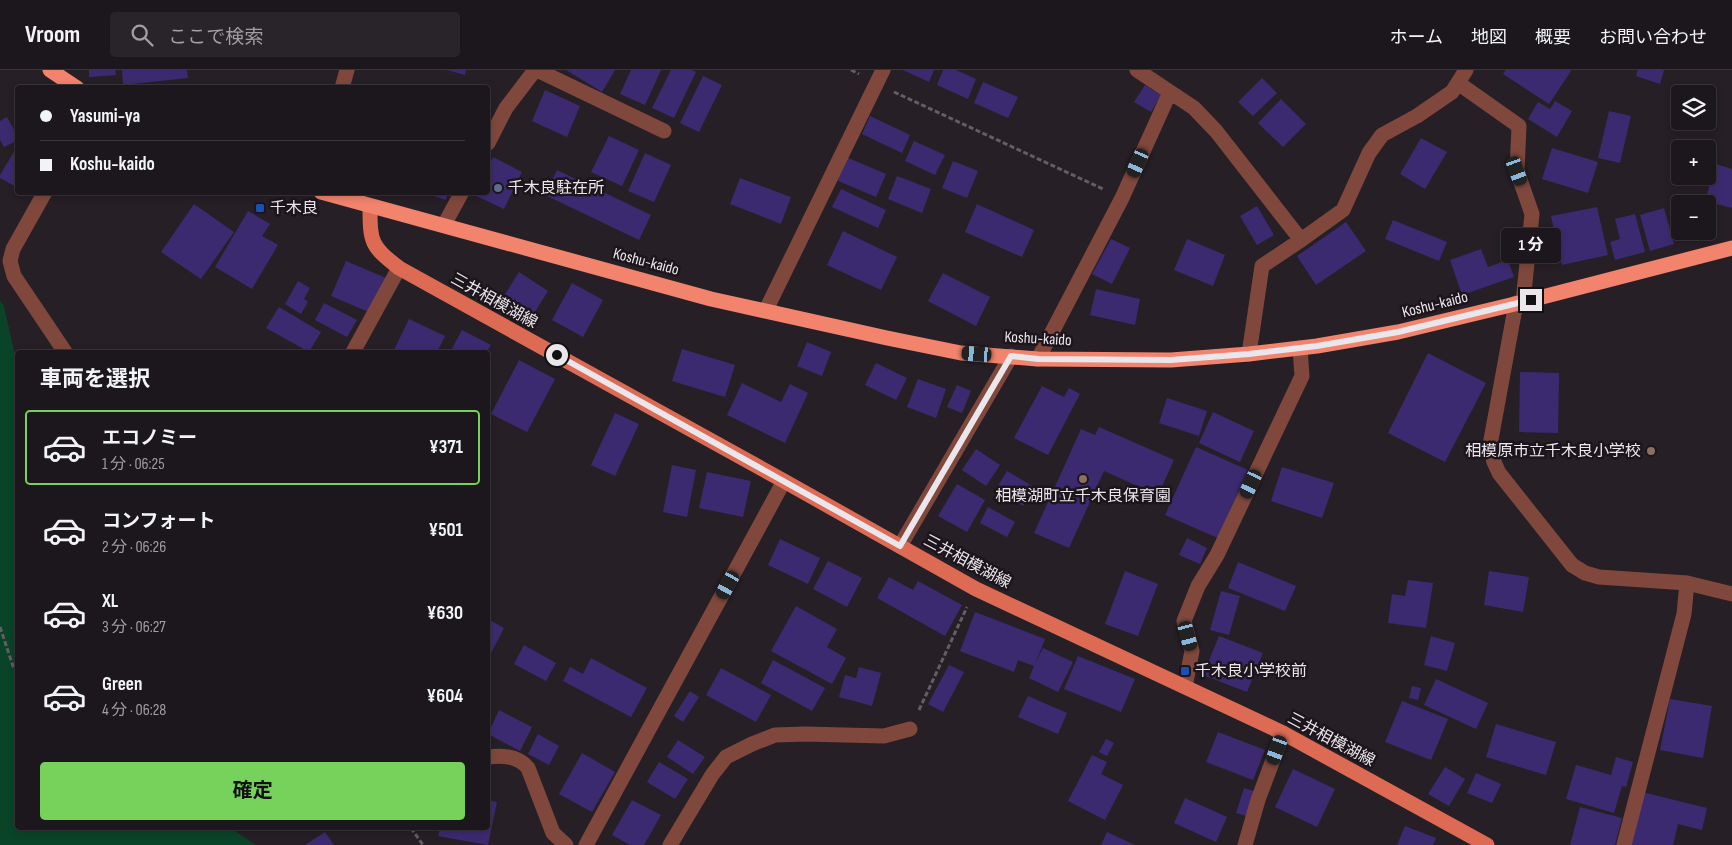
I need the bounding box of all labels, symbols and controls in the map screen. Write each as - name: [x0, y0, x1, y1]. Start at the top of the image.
- search box: [110, 12, 460, 57]
- text: Vroom: [25, 20, 80, 49]
- icon: search: [128, 21, 156, 49]
- text: ここで検索: [168, 26, 263, 49]
- text: ホーム: [1390, 27, 1443, 48]
- text: 地図: [1471, 27, 1507, 48]
- text: 概要: [1535, 27, 1571, 48]
- text: お問い合わせ: [1599, 27, 1707, 48]
- map controls: [1671, 85, 1716, 240]
- button: layers: [1671, 85, 1716, 130]
- text: Yasumi-ya: [70, 105, 140, 128]
- button: +: [1671, 140, 1716, 185]
- car: [1125, 146, 1150, 180]
- text: Koshu-kaido: [70, 153, 155, 176]
- car: [1504, 154, 1529, 188]
- place label: 千木良駐在所: [508, 179, 604, 198]
- marker: 千木良駐在所: [492, 182, 504, 194]
- button: −: [1671, 195, 1716, 240]
- place label: 千木良: [270, 199, 318, 218]
- marker: 千木良: [254, 202, 266, 214]
- callout: 1 分: [1501, 228, 1561, 262]
- text: 1 分: [1519, 236, 1543, 255]
- street label: Koshu-kaido: [611, 244, 681, 280]
- street label: 三井相模湖線: [447, 269, 541, 333]
- street label: Koshu-kaido: [1400, 288, 1470, 322]
- route end: [1520, 289, 1542, 311]
- street label: Koshu-kaido: [1004, 328, 1072, 350]
- route start: [546, 344, 568, 366]
- car: [961, 345, 992, 363]
- text: 車両を選択: [40, 366, 150, 393]
- icon: car: [42, 425, 87, 470]
- text: エコノミー: [102, 427, 197, 450]
- text: ¥371: [429, 436, 463, 459]
- place label: 相模原市立千木良小学校: [1465, 442, 1641, 461]
- marker: 相模原市立千木良小学校: [1645, 445, 1657, 457]
- text: 1 分 · 06:25: [102, 455, 165, 474]
- car: [1237, 467, 1264, 501]
- marker: 相模湖町立千木良保育園: [1077, 473, 1089, 485]
- place label: 相模湖町立千木良保育園: [995, 487, 1171, 506]
- icon: car: [42, 508, 87, 553]
- text: コンフォート: [102, 510, 215, 533]
- text: ¥501: [428, 519, 463, 542]
- street label: 三井相模湖線: [920, 531, 1014, 593]
- text: 2 分 · 06:26: [102, 538, 166, 557]
- car: [714, 568, 741, 602]
- text: XL: [102, 590, 118, 613]
- icon: car: [42, 591, 87, 636]
- text: ¥630: [427, 602, 463, 625]
- text: 3 分 · 06:27: [102, 618, 166, 637]
- car: [1176, 620, 1199, 652]
- place label: 千木良小学校前: [1195, 662, 1307, 681]
- marker: 千木良小学校前: [1179, 665, 1191, 677]
- text: Green: [102, 673, 142, 696]
- icon: car: [42, 674, 87, 719]
- text: ¥604: [426, 685, 463, 708]
- text: 4 分 · 06:28: [102, 701, 166, 720]
- street label: 三井相模湖線: [1284, 709, 1378, 771]
- car: [1264, 733, 1289, 767]
- button: 確定: [40, 762, 465, 820]

